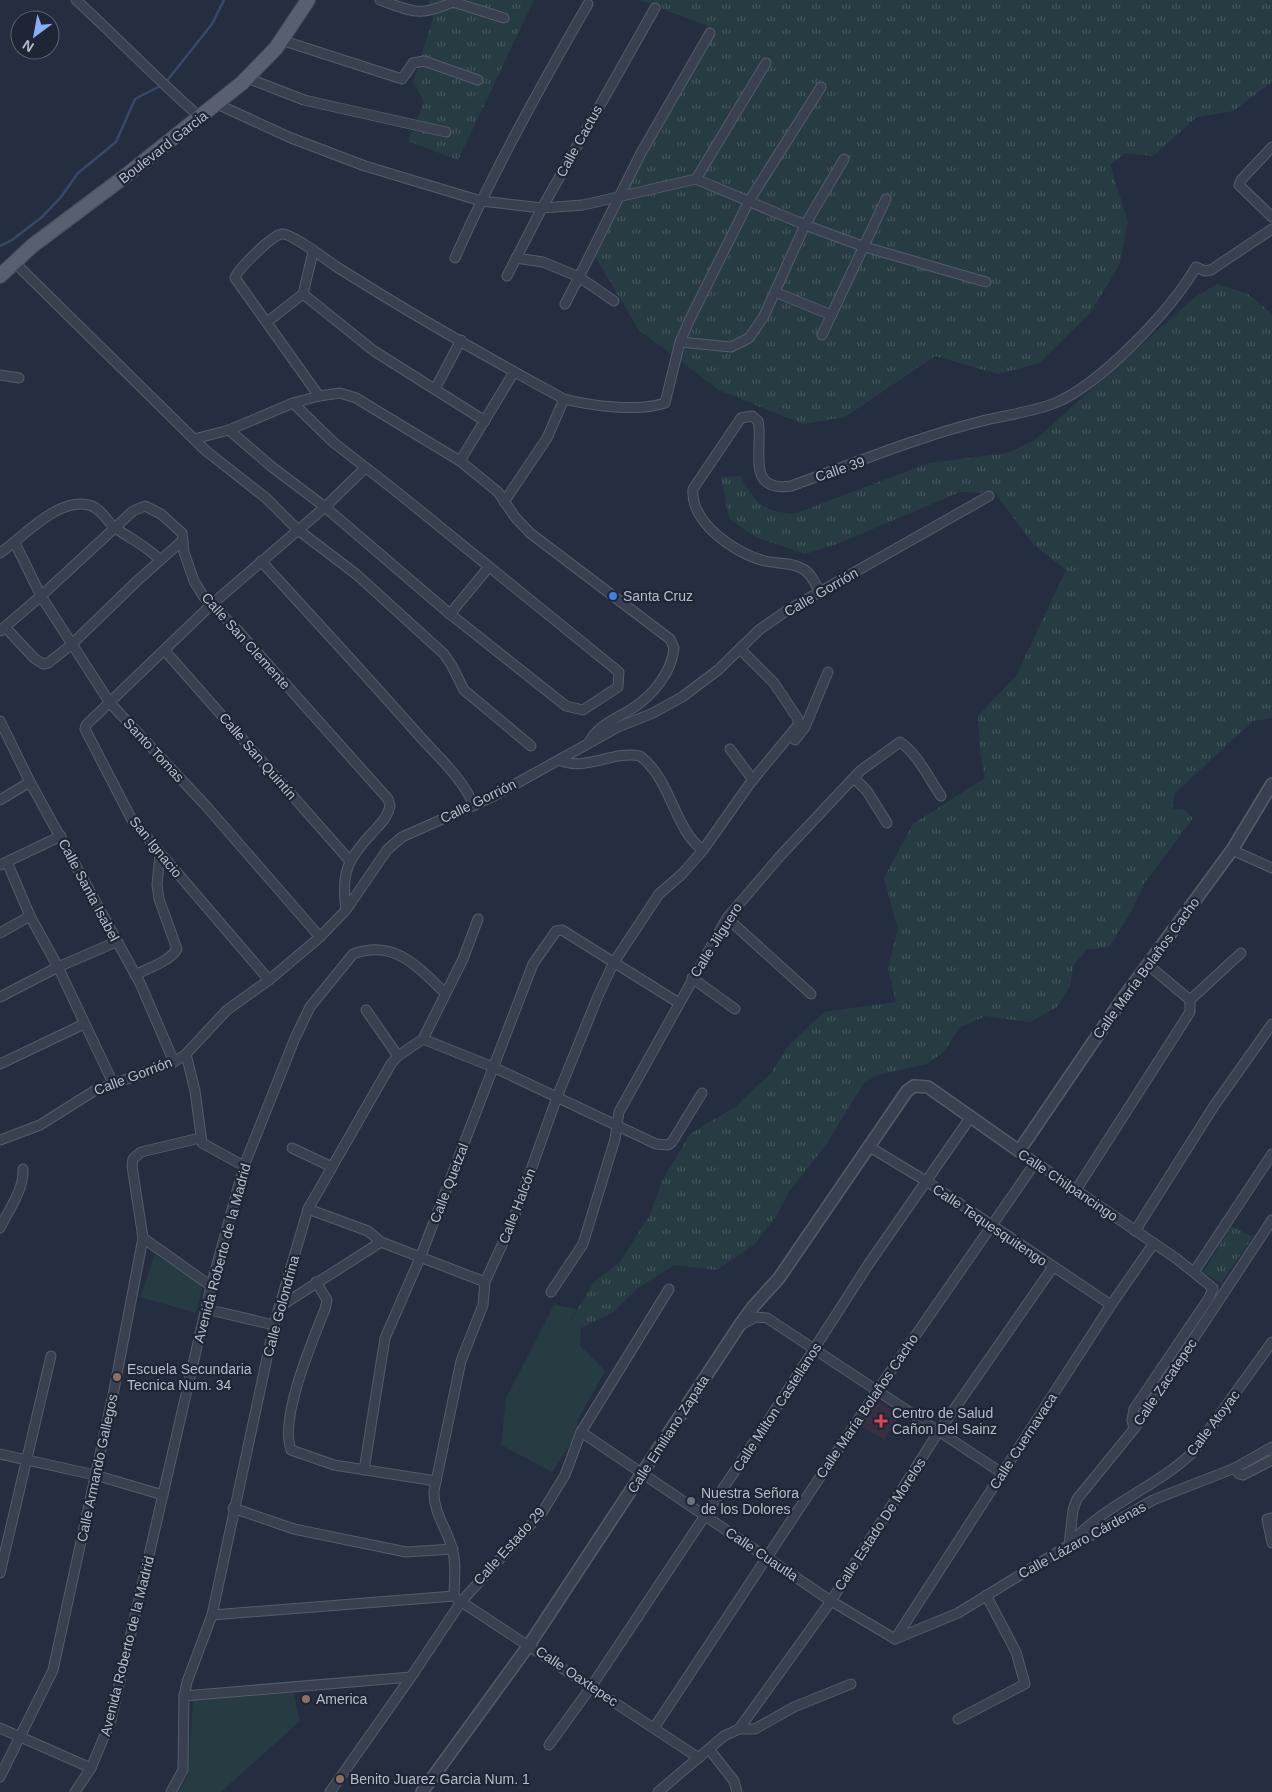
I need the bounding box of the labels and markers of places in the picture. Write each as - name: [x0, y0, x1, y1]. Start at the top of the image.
- place label: Santa Cruz: [623, 588, 693, 604]
- marker: Santa Cruz: [607, 590, 619, 602]
- place label: Escuela Secundaria Tecnica Num. 34: [127, 1361, 252, 1393]
- marker: Escuela Secundaria Tecnica Num. 34: [111, 1371, 123, 1383]
- place label: Centro de Salud Cañon Del Sainz: [892, 1405, 997, 1437]
- marker: Centro de Salud Cañon Del Sainz: [874, 1414, 888, 1428]
- place label: Nuestra Señora de los Dolores: [701, 1485, 799, 1517]
- marker: Nuestra Señora de los Dolores: [685, 1495, 697, 1507]
- place label: America: [316, 1691, 368, 1707]
- marker: America: [300, 1693, 312, 1705]
- place label: Benito Juarez Garcia Num. 1: [350, 1771, 530, 1787]
- marker: Benito Juarez Garcia Num. 1: [334, 1773, 346, 1785]

